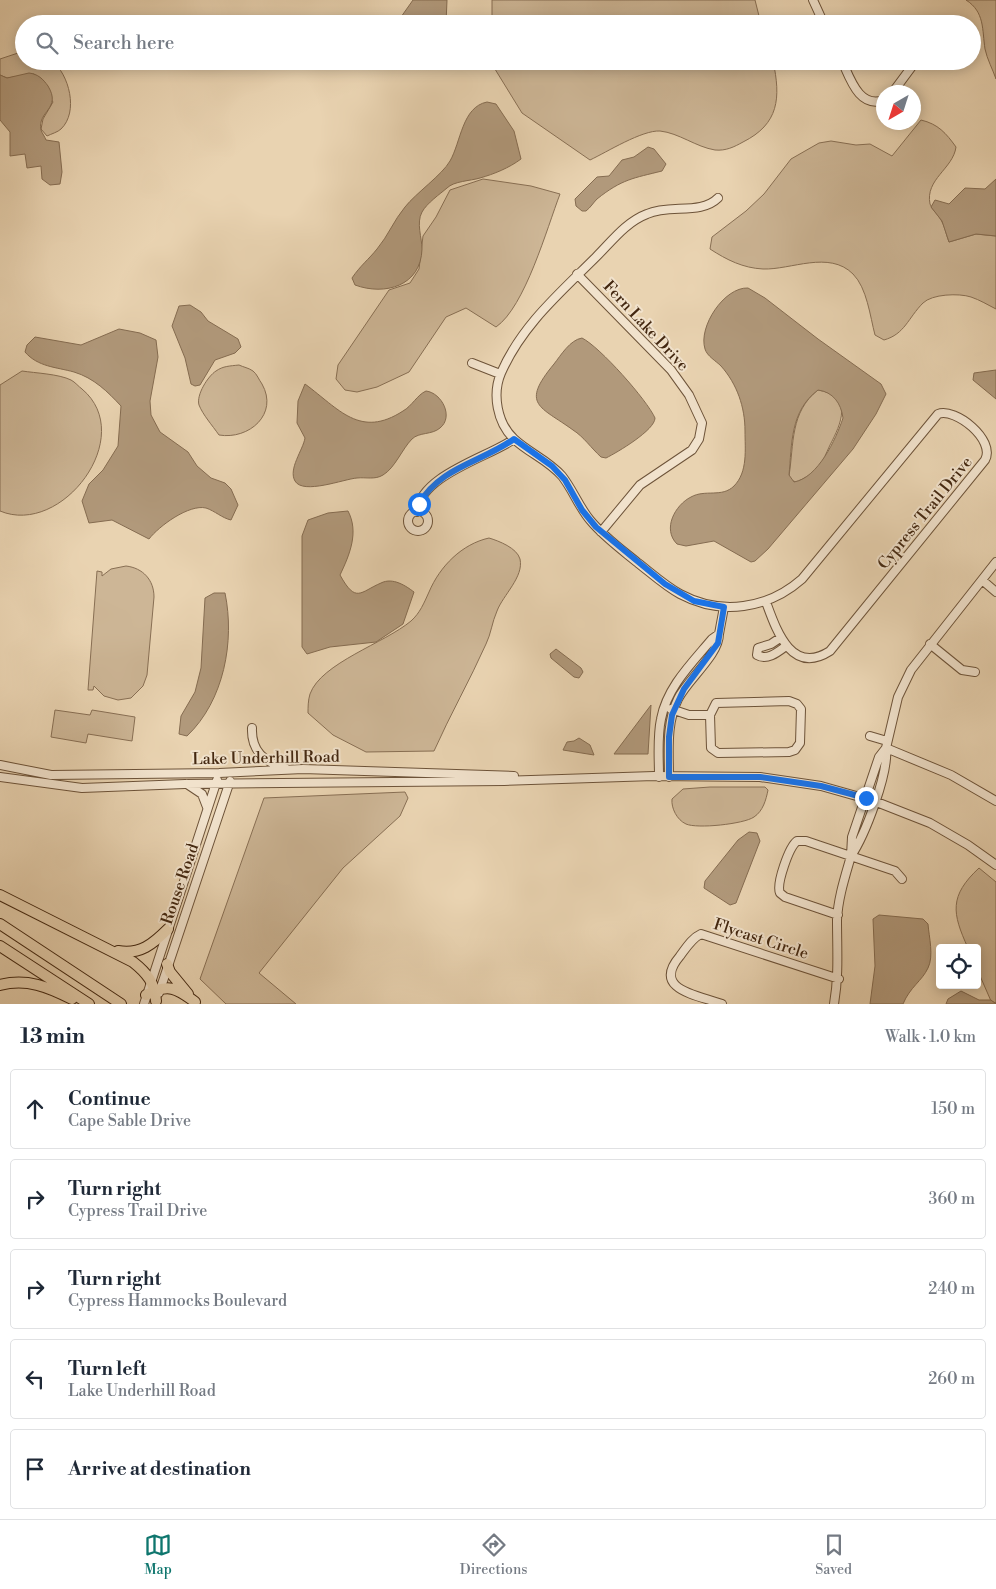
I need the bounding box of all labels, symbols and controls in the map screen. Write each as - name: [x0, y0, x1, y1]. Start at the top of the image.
- search box: [15, 15, 981, 70]
- icon: search: [33, 29, 61, 57]
- text: Search here: [73, 31, 174, 55]
- north arrow: [876, 85, 921, 130]
- street label: Fern Lake Drive: [599, 277, 693, 375]
- street label: Cypress Trail Drive: [873, 453, 977, 573]
- route start: [408, 493, 431, 516]
- street label: Lake Underhill Road: [192, 747, 340, 769]
- route end: [855, 787, 878, 810]
- street label: Rouse Road: [157, 841, 203, 927]
- street label: Flycast Circle: [711, 914, 811, 964]
- map controls: [936, 944, 981, 989]
- button: locate: [936, 944, 981, 989]
- text: 13 min: [20, 1024, 85, 1050]
- text: Walk · 1.0 km: [885, 1027, 976, 1047]
- text: Continue: [68, 1087, 151, 1111]
- icon: ahead: [21, 1095, 49, 1123]
- text: 150 m: [931, 1099, 975, 1119]
- text: Cape Sable Drive: [68, 1111, 191, 1131]
- text: Turn right: [68, 1177, 161, 1201]
- icon: right: [21, 1185, 49, 1213]
- text: 360 m: [929, 1189, 975, 1209]
- text: Cypress Trail Drive: [68, 1201, 207, 1221]
- text: Turn right: [68, 1267, 161, 1291]
- icon: right: [21, 1275, 49, 1303]
- text: 240 m: [928, 1279, 975, 1299]
- text: Cypress Hammocks Boulevard: [68, 1291, 287, 1311]
- text: Turn left: [68, 1357, 147, 1381]
- icon: left: [21, 1365, 49, 1393]
- text: 260 m: [928, 1369, 975, 1389]
- text: Lake Underhill Road: [68, 1381, 216, 1401]
- icon: arrive: [21, 1455, 49, 1483]
- text: Arrive at destination: [68, 1457, 251, 1481]
- tab: Map: [144, 1531, 172, 1579]
- tab: Directions: [460, 1531, 527, 1579]
- tab: Saved: [815, 1531, 852, 1579]

